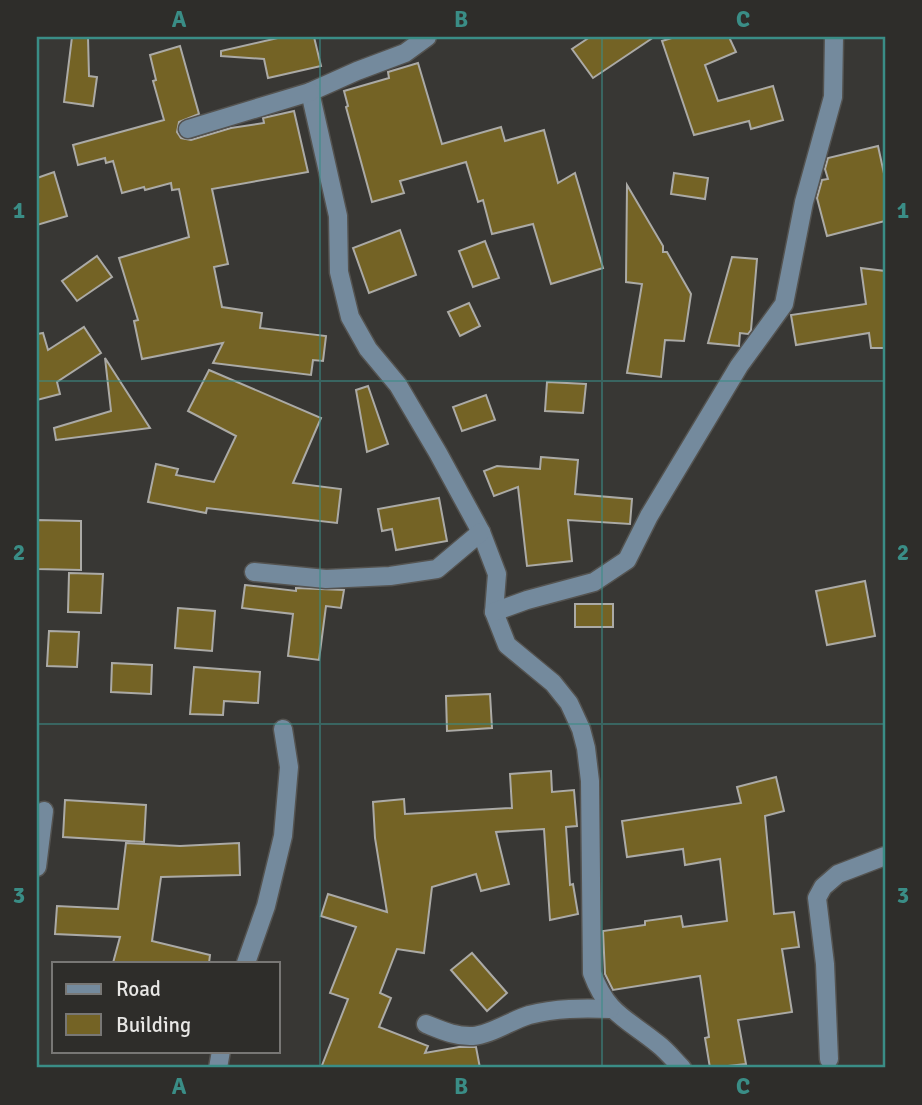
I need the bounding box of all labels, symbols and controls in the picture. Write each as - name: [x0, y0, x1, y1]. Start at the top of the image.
- text: A: [172, 5, 187, 34]
- text: B: [454, 5, 468, 34]
- text: C: [736, 5, 750, 34]
- text: 1: [13, 196, 25, 225]
- text: 1: [897, 196, 909, 225]
- text: 2: [13, 538, 25, 567]
- text: 2: [897, 538, 909, 567]
- text: 3: [13, 881, 25, 910]
- text: 3: [897, 881, 909, 910]
- legend: [52, 962, 280, 1052]
- text: Road: [116, 976, 161, 1002]
- text: Building: [116, 1012, 191, 1038]
- text: A: [172, 1072, 187, 1101]
- text: B: [454, 1072, 468, 1101]
- text: C: [736, 1072, 750, 1101]

